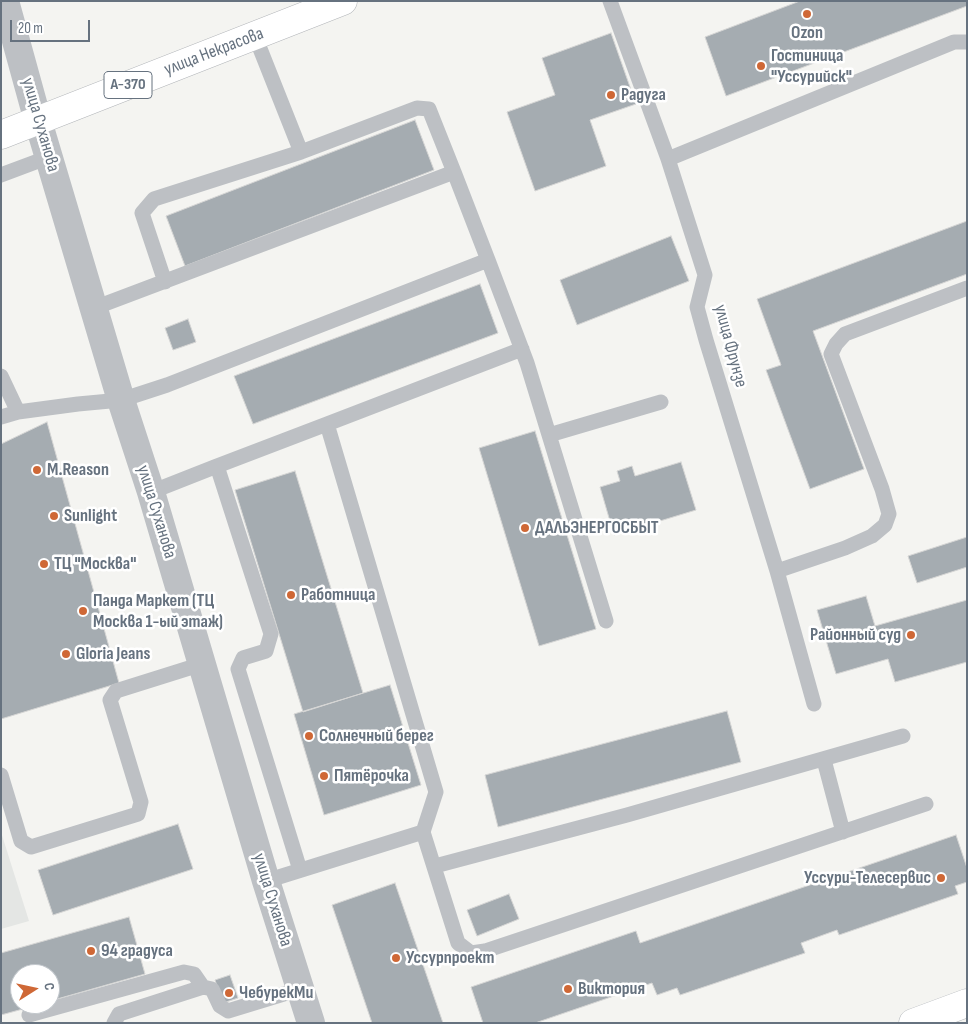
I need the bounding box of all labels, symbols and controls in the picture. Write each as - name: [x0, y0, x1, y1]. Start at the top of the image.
- marker: Ozon: [801, 8, 813, 20]
- scale bar: [12, 10, 92, 42]
- text: 20 m: [18, 19, 43, 38]
- place label: Ozon: [791, 22, 823, 44]
- street label: улица Некрасова: [161, 23, 267, 81]
- place label: Гостиница "Уссурийск": [771, 45, 852, 88]
- marker: Гостиница "Уссурийск": [755, 60, 767, 72]
- road number: А-370: [104, 72, 152, 98]
- street label: улица Суханова: [16, 76, 64, 174]
- place label: Радуга: [621, 84, 666, 106]
- marker: Радуга: [605, 89, 617, 101]
- street label: улица Фрунзе: [709, 302, 751, 390]
- place label: M.Reason: [47, 459, 109, 481]
- street label: улица Суханова: [132, 463, 180, 561]
- marker: M.Reason: [31, 464, 43, 476]
- place label: Sunlight: [64, 505, 117, 527]
- marker: Sunlight: [48, 510, 60, 522]
- place label: ДАЛЬЭНЕРГОСБЫТ: [535, 517, 659, 539]
- marker: ДАЛЬЭНЕРГОСБЫТ: [519, 522, 531, 534]
- place label: ТЦ "Москва": [54, 553, 136, 575]
- marker: ТЦ "Москва": [38, 558, 50, 570]
- place label: Работница: [301, 584, 375, 606]
- marker: Работница: [285, 589, 297, 601]
- place label: Панда Маркет (ТЦ Москва 1-ый этаж): [93, 590, 223, 632]
- marker: Панда Маркет (ТЦ Москва 1-ый этаж): [77, 605, 89, 617]
- place label: Районный суд: [810, 624, 901, 646]
- marker: Районный суд: [905, 629, 917, 641]
- place label: Gloria Jeans: [76, 643, 150, 665]
- marker: Gloria Jeans: [60, 648, 72, 660]
- place label: Солнечный берег: [319, 725, 434, 747]
- marker: Солнечный берег: [303, 730, 315, 742]
- place label: Пятёрочка: [334, 765, 409, 787]
- marker: Пятёрочка: [318, 770, 330, 782]
- street label: улица Суханова: [248, 851, 296, 949]
- place label: Уссури-Телесервис: [804, 867, 931, 889]
- marker: Уссури-Телесервис: [935, 872, 947, 884]
- place label: 94 градуса: [101, 940, 173, 962]
- marker: 94 градуса: [85, 945, 97, 957]
- place label: Уссурпроект: [406, 947, 495, 969]
- marker: Уссурпроект: [390, 952, 402, 964]
- north arrow: [10, 964, 60, 1014]
- place label: Виктория: [578, 978, 645, 1000]
- text: С: [40, 981, 58, 991]
- place label: ЧебурекМи: [239, 982, 313, 1004]
- marker: Виктория: [562, 983, 574, 995]
- marker: ЧебурекМи: [223, 987, 235, 999]

